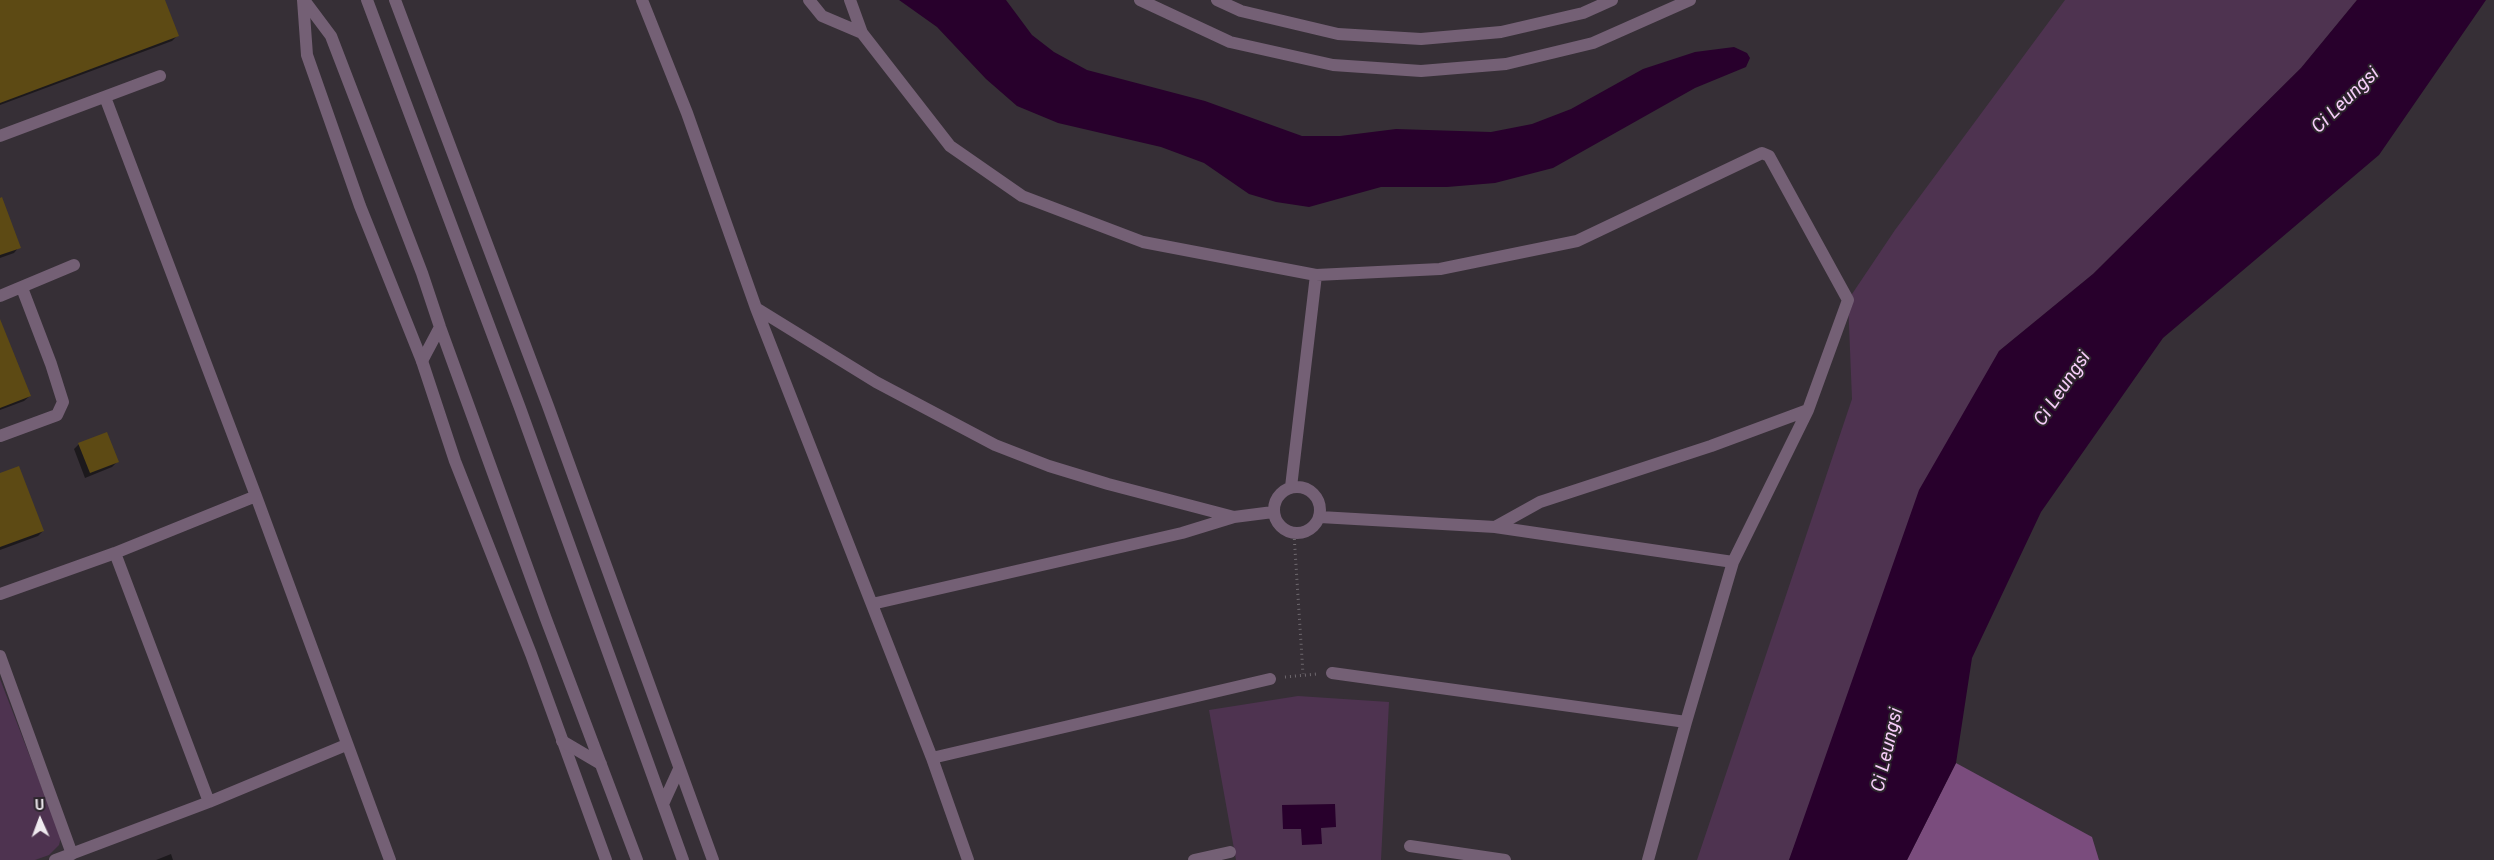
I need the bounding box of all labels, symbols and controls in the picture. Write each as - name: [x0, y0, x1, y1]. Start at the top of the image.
- water label: Ci Leungsi: [2307, 63, 2385, 139]
- water label: Ci Leungsi: [2030, 347, 2096, 431]
- water label: Ci Leungsi: [1867, 706, 1909, 794]
- north arrow: [15, 795, 65, 845]
- text: U: [35, 797, 44, 813]

